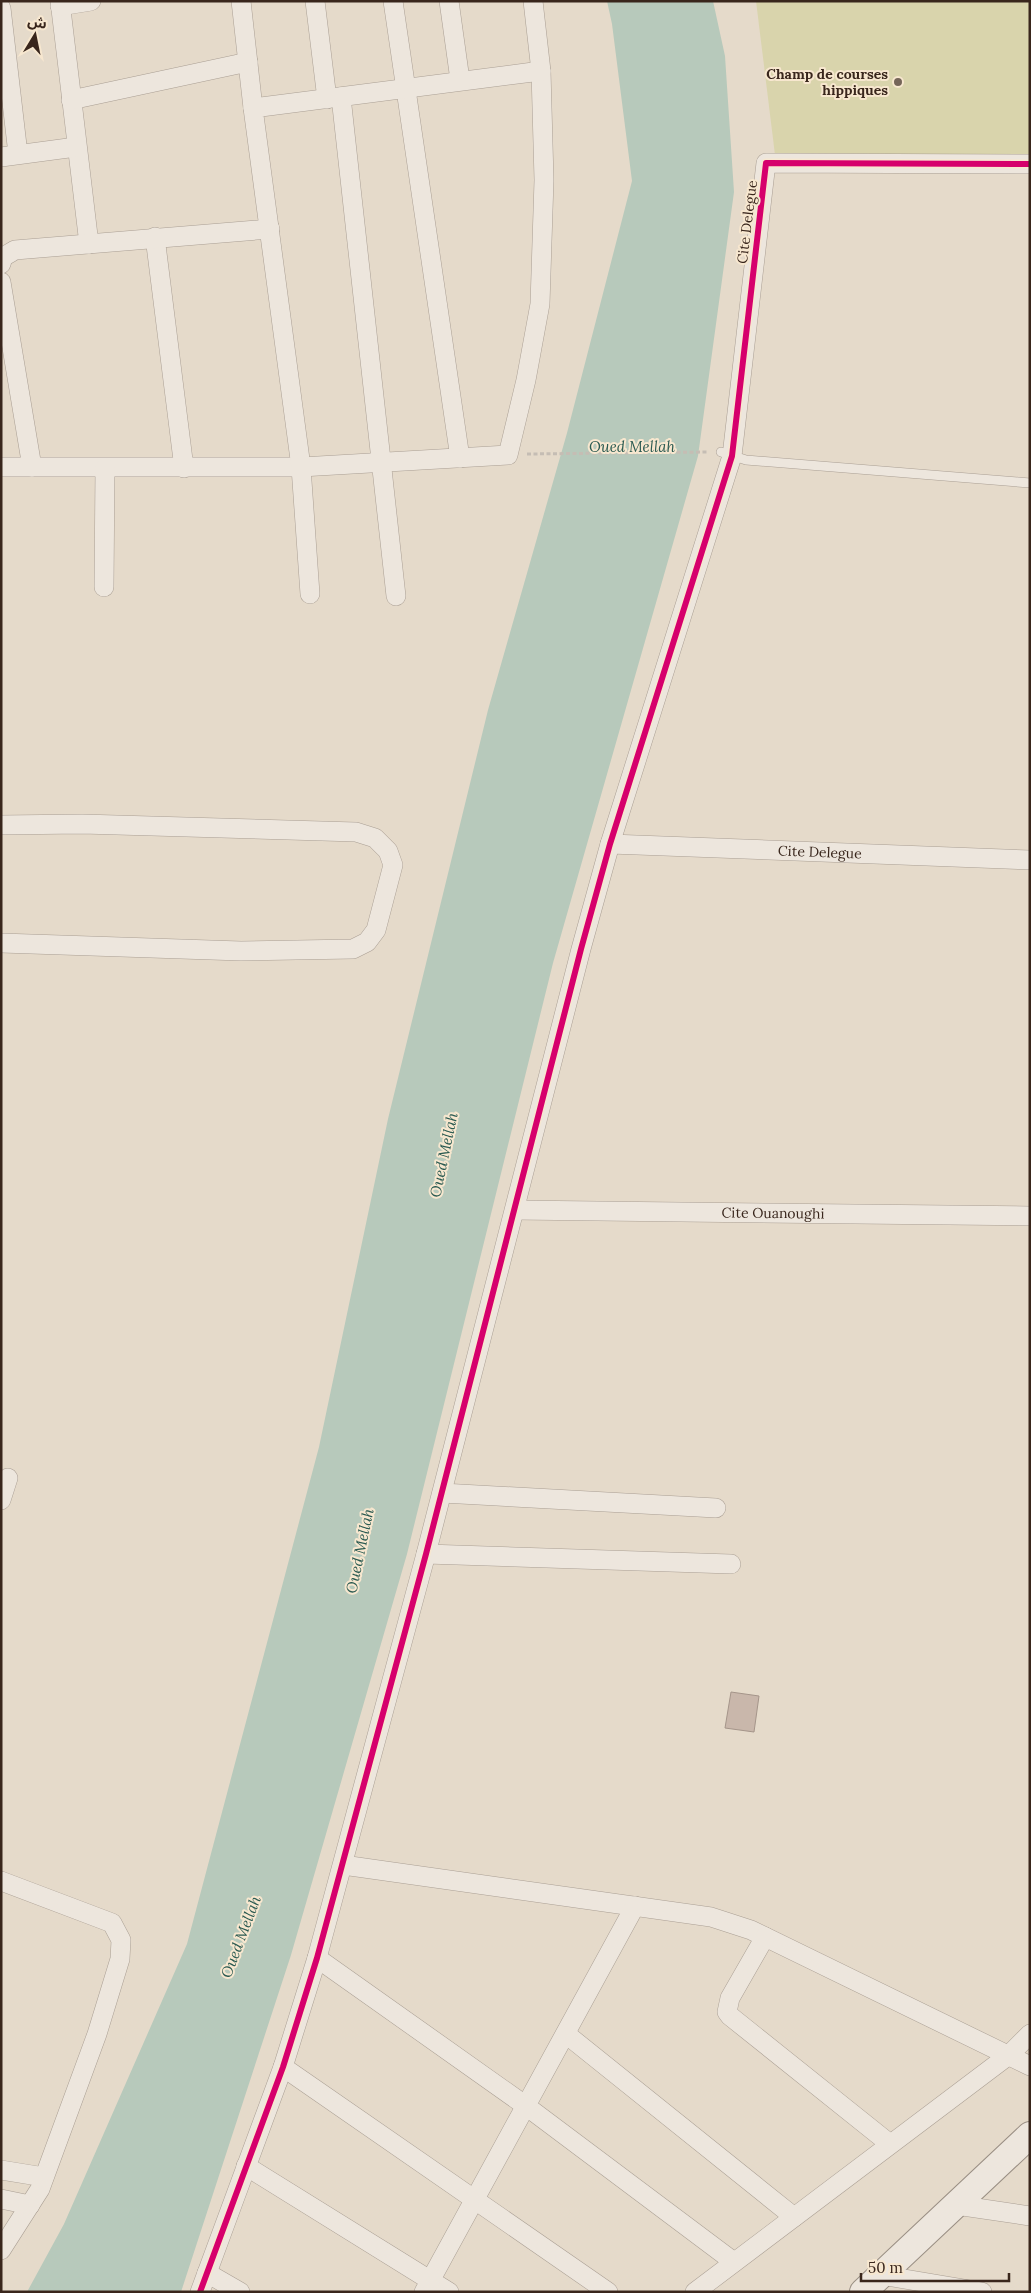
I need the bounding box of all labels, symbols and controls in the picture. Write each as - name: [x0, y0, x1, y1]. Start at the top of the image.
- north arrow: [10, 10, 60, 60]
- text: ش: [26, 12, 48, 33]
- place label: Champ de courses hippiques: [766, 65, 888, 99]
- marker: Champ de courses hippiques: [892, 76, 904, 88]
- street label: Cite Delegue: [733, 179, 761, 265]
- water label: Oued Mellah: [589, 437, 675, 456]
- street label: Cite Delegue: [778, 841, 862, 863]
- water label: Oued Mellah: [425, 1110, 462, 1199]
- street label: Cite Ouanoughi: [721, 1203, 825, 1223]
- water label: Oued Mellah: [341, 1506, 378, 1595]
- water label: Oued Mellah: [216, 1893, 265, 1980]
- scale bar: [861, 2250, 1008, 2282]
- text: 50 m: [868, 2258, 903, 2277]

